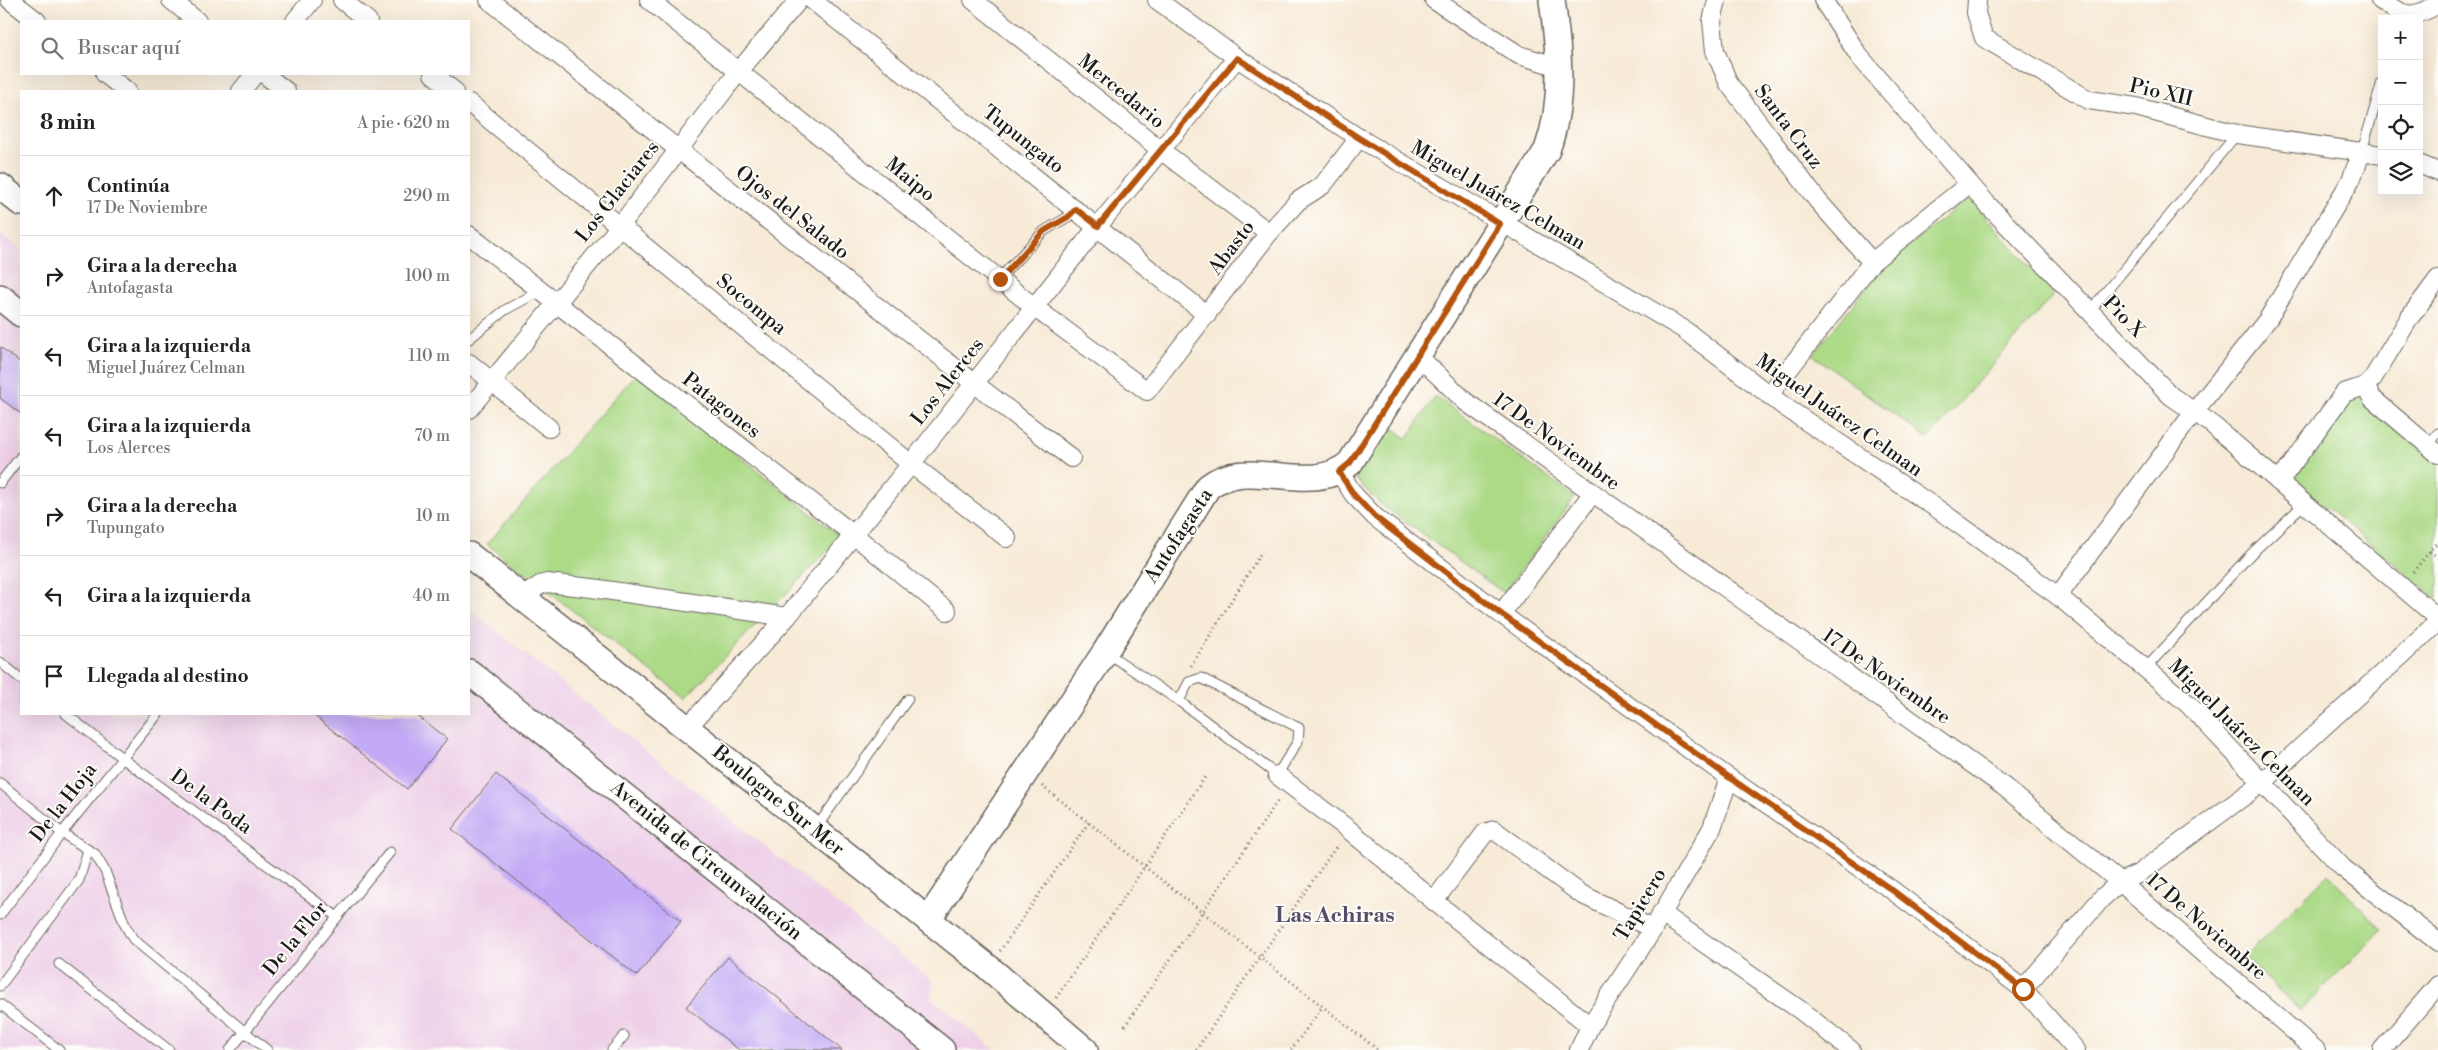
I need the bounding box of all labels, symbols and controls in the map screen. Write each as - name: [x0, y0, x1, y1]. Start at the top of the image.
- map controls: [2378, 15, 2423, 195]
- button: +: [2378, 15, 2423, 60]
- search box: [20, 20, 470, 75]
- icon: search: [38, 34, 66, 62]
- text: Buscar aquí: [78, 36, 180, 60]
- street label: Mercedario: [1072, 49, 1170, 135]
- button: −: [2378, 60, 2423, 105]
- street label: Pio XII: [2127, 74, 2196, 113]
- street label: Santa Cruz: [1748, 80, 1828, 174]
- street label: Tupungato: [977, 100, 1069, 180]
- button: locate: [2378, 105, 2423, 150]
- text: 8 min: [40, 110, 95, 136]
- text: A pie · 620 m: [357, 113, 450, 133]
- street label: Los Glaciares: [570, 136, 666, 248]
- street label: Miguel Juárez Celman: [1406, 136, 1590, 256]
- button: layers: [2378, 150, 2423, 195]
- street label: Maipo: [880, 152, 940, 208]
- street label: Ojos del Salado: [730, 161, 854, 265]
- text: Continúa: [87, 174, 170, 198]
- icon: ahead: [40, 182, 68, 210]
- text: 290 m: [403, 186, 450, 206]
- text: 17 De Noviembre: [87, 198, 208, 218]
- street label: Abasto: [1203, 216, 1261, 281]
- text: Gira a la derecha: [87, 254, 237, 278]
- icon: right: [40, 262, 68, 290]
- text: 100 m: [405, 266, 450, 286]
- route end: [989, 268, 1012, 291]
- street label: Socompa: [711, 269, 792, 341]
- text: Antofagasta: [87, 278, 173, 298]
- street label: Pio X: [2097, 291, 2149, 344]
- street label: Los Alerces: [906, 333, 990, 431]
- text: Gira a la izquierda: [87, 334, 251, 358]
- icon: left: [40, 342, 68, 370]
- text: 110 m: [408, 346, 450, 366]
- street label: Miguel Juárez Celman: [1751, 349, 1927, 483]
- text: Miguel Juárez Celman: [87, 358, 245, 378]
- street label: Patagones: [677, 368, 765, 444]
- street label: 17 De Noviembre: [1487, 387, 1625, 497]
- text: Gira a la izquierda: [87, 414, 251, 438]
- icon: left: [40, 422, 68, 450]
- text: 70 m: [414, 426, 450, 446]
- text: Los Alerces: [87, 438, 171, 458]
- street label: Antofagasta: [1139, 483, 1219, 589]
- text: Gira a la derecha: [87, 494, 237, 518]
- icon: right: [40, 502, 68, 530]
- text: 10 m: [416, 506, 450, 526]
- text: Tupungato: [87, 518, 165, 538]
- icon: left: [40, 582, 68, 610]
- text: Gira a la izquierda: [87, 584, 251, 608]
- text: 40 m: [413, 586, 450, 606]
- street label: 17 De Noviembre: [1817, 623, 1955, 731]
- street label: Miguel Juárez Celman: [2162, 654, 2320, 812]
- icon: arrive: [40, 662, 68, 690]
- text: Llegada al destino: [87, 664, 249, 688]
- street label: Boulogne Sur Mer: [706, 740, 849, 862]
- street label: De la Hoja: [25, 758, 103, 848]
- street label: De la Poda: [165, 764, 257, 841]
- street label: Avenida de Circunvalación: [604, 775, 807, 946]
- street label: Tapicero: [1609, 864, 1673, 946]
- street label: 17 De Noviembre: [2141, 868, 2271, 986]
- street label: De la Flor: [258, 896, 334, 981]
- district label: Las Achiras: [1275, 902, 1395, 929]
- route start: [2012, 978, 2035, 1001]

